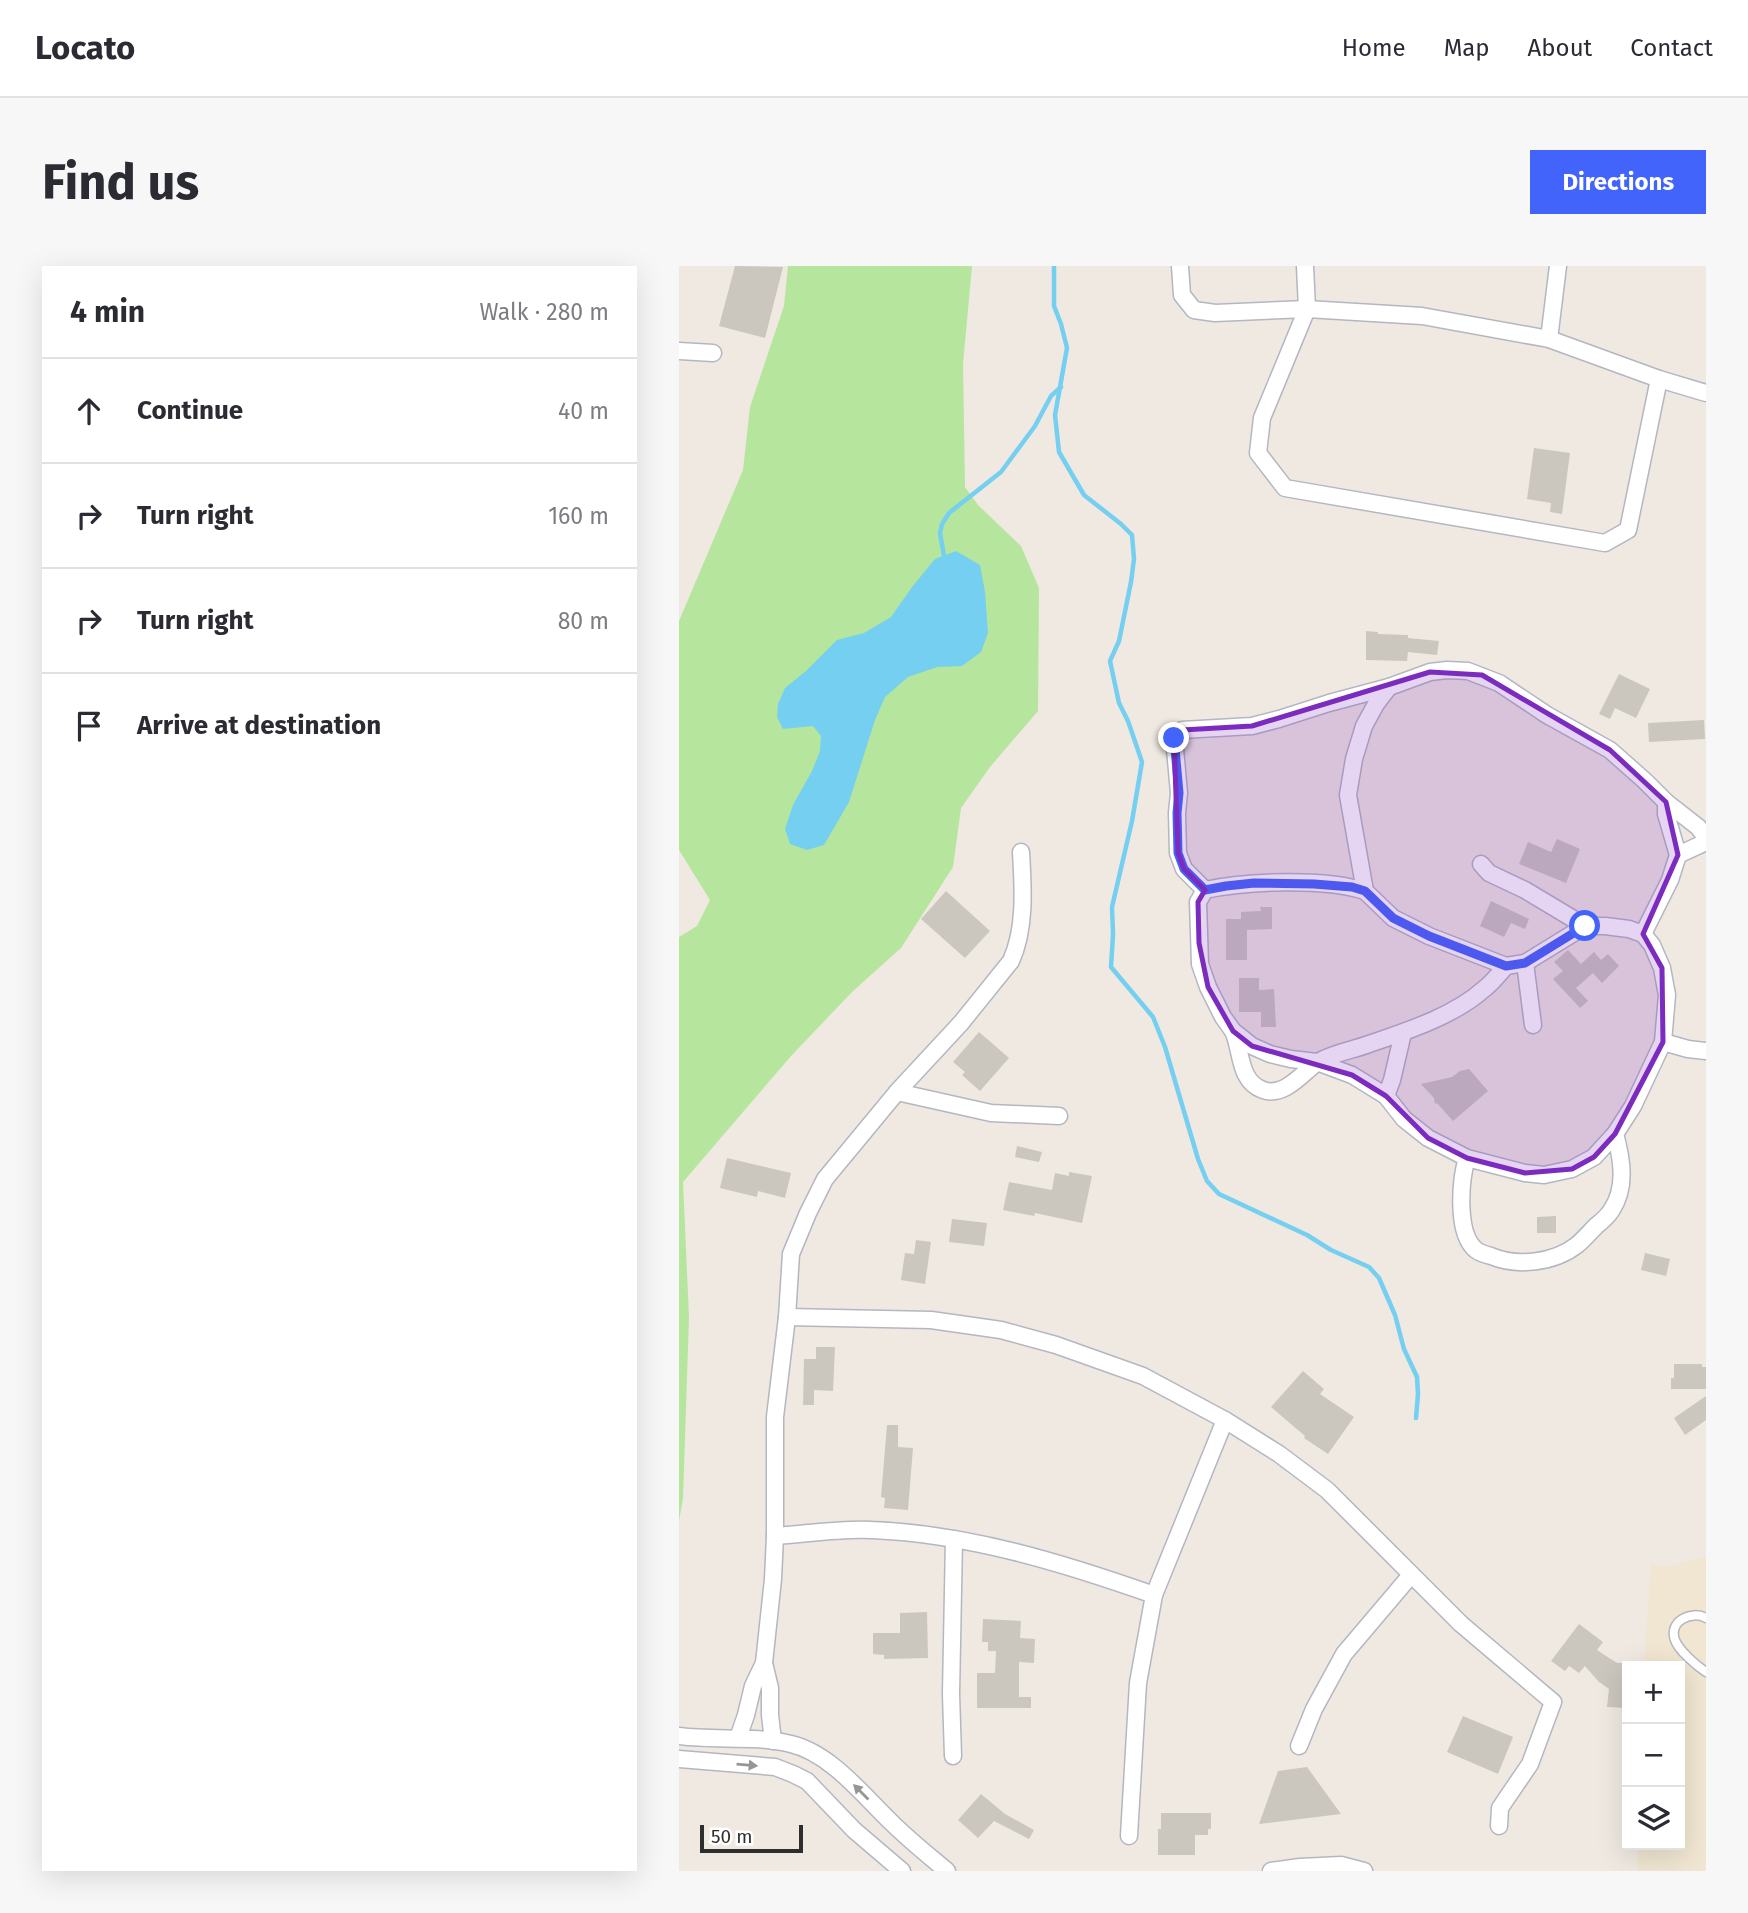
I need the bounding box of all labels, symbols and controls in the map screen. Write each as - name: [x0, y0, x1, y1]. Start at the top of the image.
- text: Locato: [35, 28, 135, 68]
- text: Home: [1342, 34, 1406, 62]
- text: Map: [1444, 34, 1490, 62]
- text: About: [1528, 34, 1592, 62]
- text: Contact: [1630, 34, 1713, 62]
- button: Directions: [1530, 150, 1706, 214]
- text: Find us: [42, 153, 199, 212]
- text: 4 min: [70, 294, 145, 330]
- text: Walk · 280 m: [479, 298, 609, 326]
- icon: ahead: [70, 392, 108, 430]
- text: Continue: [137, 395, 243, 426]
- text: 40 m: [558, 397, 609, 425]
- icon: right: [70, 497, 108, 535]
- text: Turn right: [137, 500, 254, 531]
- text: 160 m: [548, 502, 609, 530]
- icon: right: [70, 602, 108, 640]
- text: Turn right: [137, 605, 254, 636]
- text: 80 m: [558, 607, 609, 635]
- icon: arrive: [70, 707, 108, 745]
- text: Arrive at destination: [137, 710, 381, 741]
- route end: [1158, 722, 1189, 753]
- route start: [1569, 910, 1600, 941]
- map controls: [1622, 1661, 1685, 1850]
- button: +: [1622, 1661, 1685, 1724]
- button: −: [1622, 1724, 1685, 1787]
- one-way arrow: [736, 1760, 758, 1771]
- one-way arrow: [853, 1784, 869, 1801]
- button: layers: [1622, 1787, 1685, 1850]
- scale bar: [700, 1822, 803, 1854]
- text: 50 m: [711, 1825, 752, 1848]

